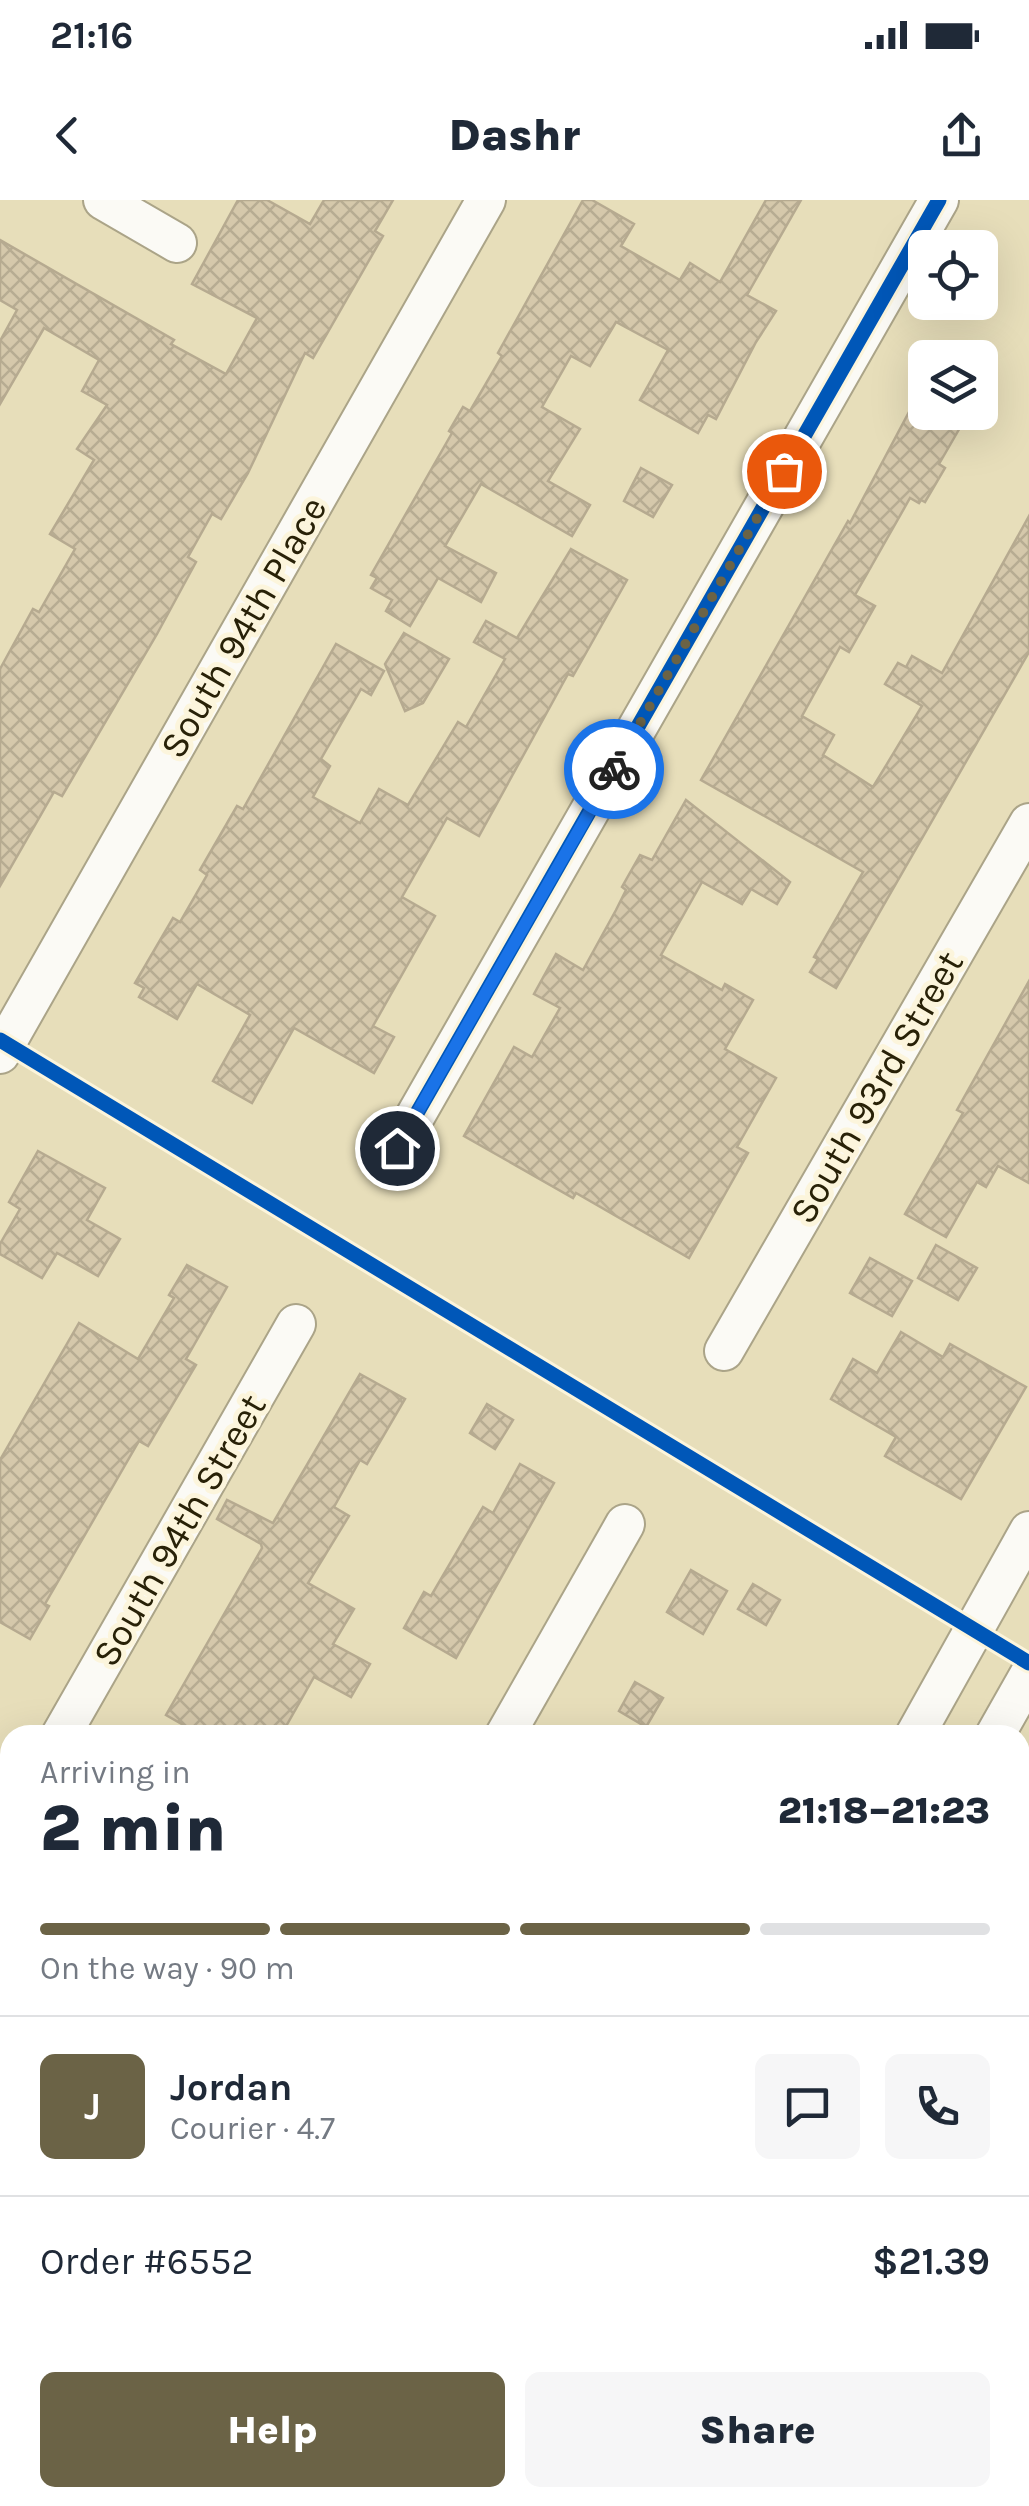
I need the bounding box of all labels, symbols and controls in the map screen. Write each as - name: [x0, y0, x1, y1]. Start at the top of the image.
- text: 21:16: [50, 13, 133, 58]
- icon: back: [40, 108, 95, 163]
- icon: share: [934, 108, 989, 163]
- text: Dashr: [448, 109, 581, 161]
- map controls: [908, 230, 998, 430]
- button: locate: [908, 230, 998, 320]
- button: layers: [908, 340, 998, 430]
- pin: [742, 429, 827, 514]
- icon: bag: [757, 444, 812, 499]
- street label: South 94th Place: [150, 489, 336, 766]
- courier: [564, 719, 664, 819]
- icon: bike: [587, 742, 642, 797]
- street label: South 93rd Street: [780, 943, 973, 1231]
- pin: [355, 1106, 440, 1191]
- icon: home: [370, 1121, 425, 1176]
- street label: South 94th Street: [83, 1386, 276, 1674]
- text: Arriving in: [40, 1754, 191, 1791]
- text: 21:18–21:23: [778, 1788, 990, 1833]
- text: 2 min: [40, 1790, 226, 1866]
- text: On the way · 90 m: [40, 1950, 295, 1987]
- button: chat: [755, 2054, 860, 2159]
- button: phone: [885, 2054, 990, 2159]
- text: Jordan: [170, 2065, 293, 2110]
- text: J: [84, 2084, 101, 2129]
- text: Courier · 4.7: [170, 2110, 335, 2147]
- text: Order #6552: [40, 2239, 254, 2284]
- text: $21.39: [872, 2239, 990, 2284]
- button: Help: [40, 2372, 505, 2487]
- button: Share: [525, 2372, 990, 2487]

